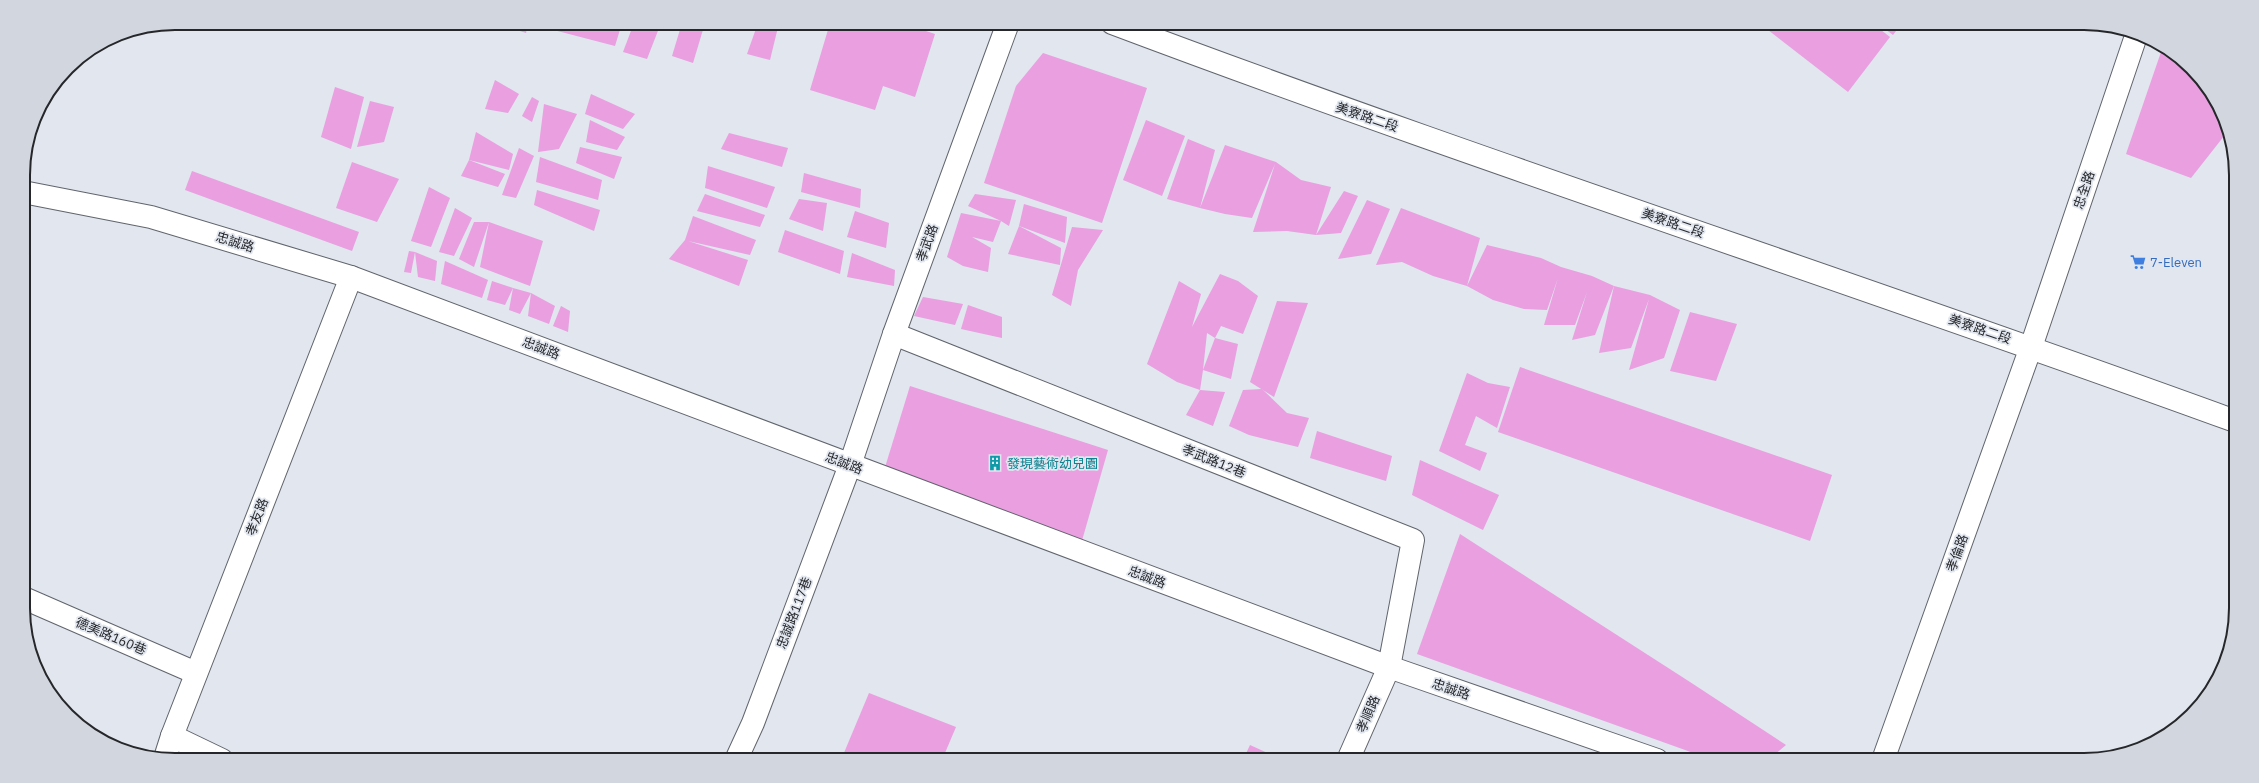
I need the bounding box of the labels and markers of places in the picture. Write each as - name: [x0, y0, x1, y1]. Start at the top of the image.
- supermarket icon: 7-Eleven: [2129, 253, 2147, 271]
- place label: 7-Eleven: [2150, 254, 2202, 271]
- building icon: 發現藝術幼兒園: [986, 454, 1004, 472]
- place label: 發現藝術幼兒園: [1007, 455, 1098, 472]

